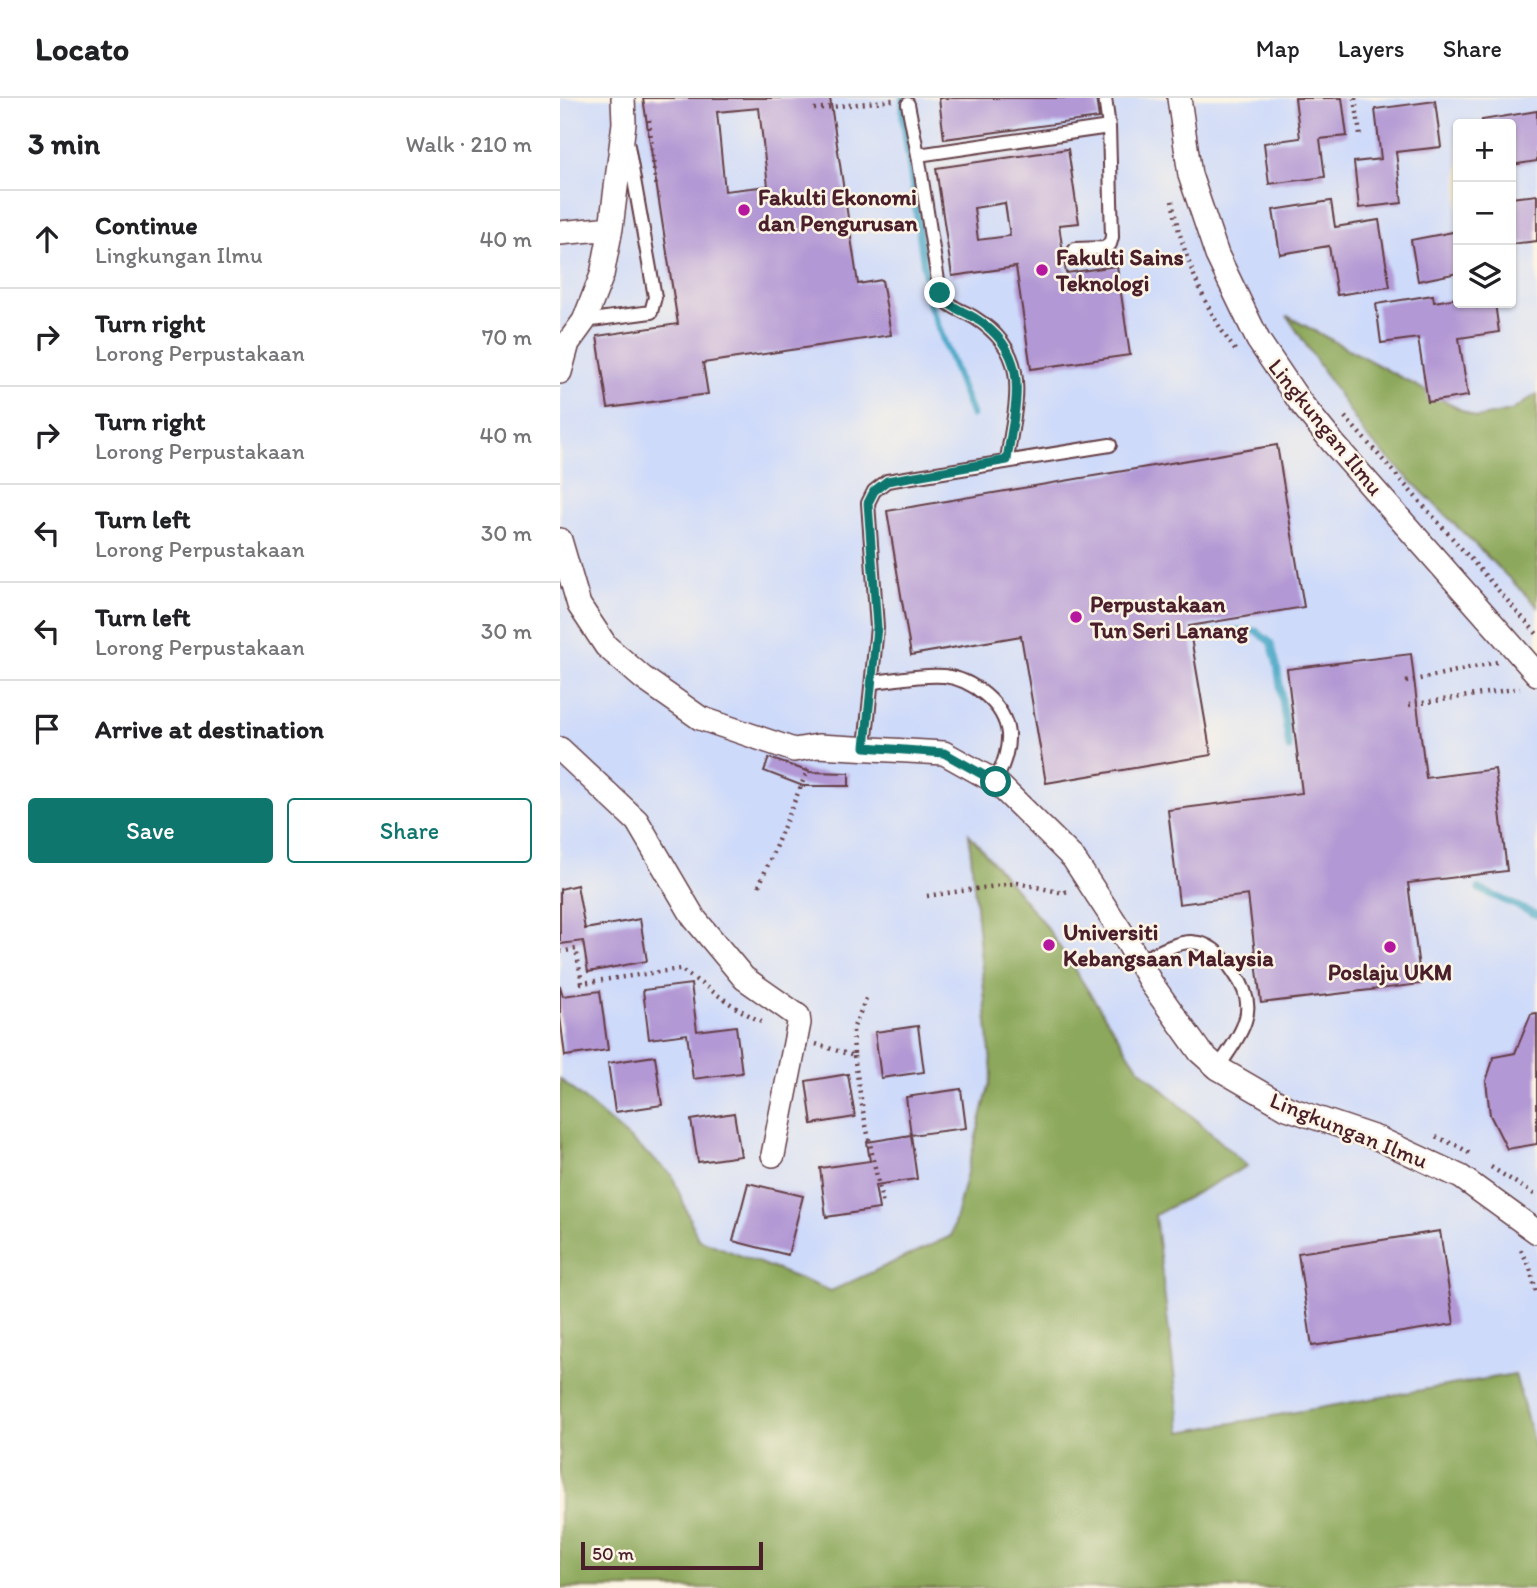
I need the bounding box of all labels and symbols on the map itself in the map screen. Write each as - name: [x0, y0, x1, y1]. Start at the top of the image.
- place label: Fakulti Ekonomi dan Pengurusan: [758, 183, 919, 237]
- marker: Fakulti Ekonomi dan Pengurusan: [736, 202, 752, 218]
- place label: Fakulti Sains Teknologi: [1055, 243, 1184, 297]
- marker: Fakulti Sains Teknologi: [1034, 262, 1050, 278]
- route end: [924, 277, 955, 308]
- street label: Lingkungan Ilmu: [1262, 353, 1390, 501]
- place label: Perpustakaan Tun Seri Lanang: [1089, 590, 1250, 644]
- marker: Perpustakaan Tun Seri Lanang: [1068, 609, 1084, 625]
- route start: [980, 766, 1011, 797]
- place label: Universiti Kebangsaan Malaysia: [1063, 918, 1274, 972]
- marker: Universiti Kebangsaan Malaysia: [1041, 937, 1057, 953]
- marker: Poslaju UKM: [1382, 939, 1398, 955]
- place label: Poslaju UKM: [1328, 958, 1452, 986]
- street label: Lingkungan Ilmu: [1266, 1086, 1432, 1175]
- scale bar: [581, 1539, 763, 1571]

